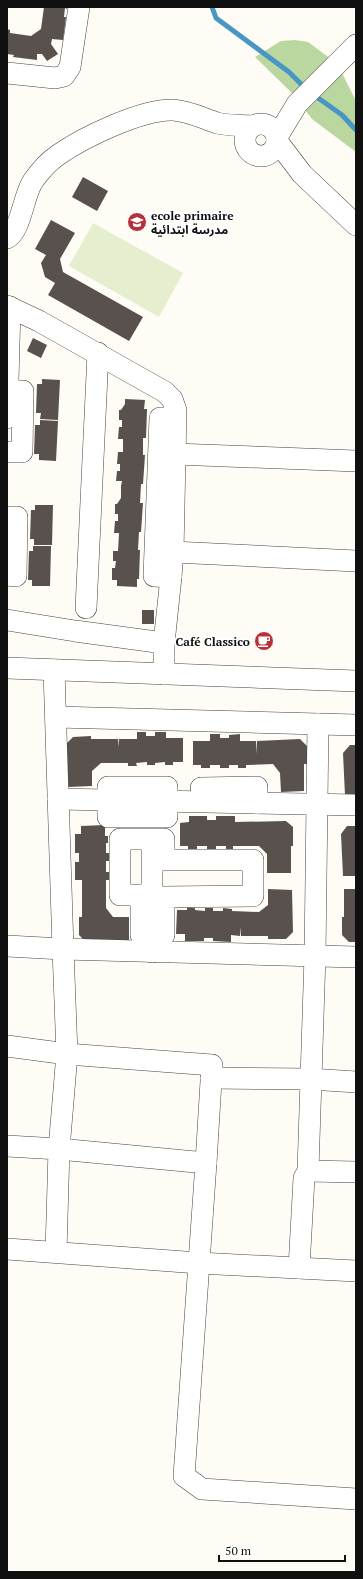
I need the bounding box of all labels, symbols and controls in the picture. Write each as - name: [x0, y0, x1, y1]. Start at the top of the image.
- place label: ecole primaire مدرسة ابتدائية: [151, 208, 234, 237]
- school or university icon: ecole primaire مدرسة ابتدائية: [126, 211, 148, 233]
- cafe icon: Café Classico: [253, 630, 275, 652]
- place label: Café Classico: [175, 634, 250, 649]
- scale bar: [219, 1537, 345, 1563]
- text: 50 m: [225, 1543, 252, 1558]

